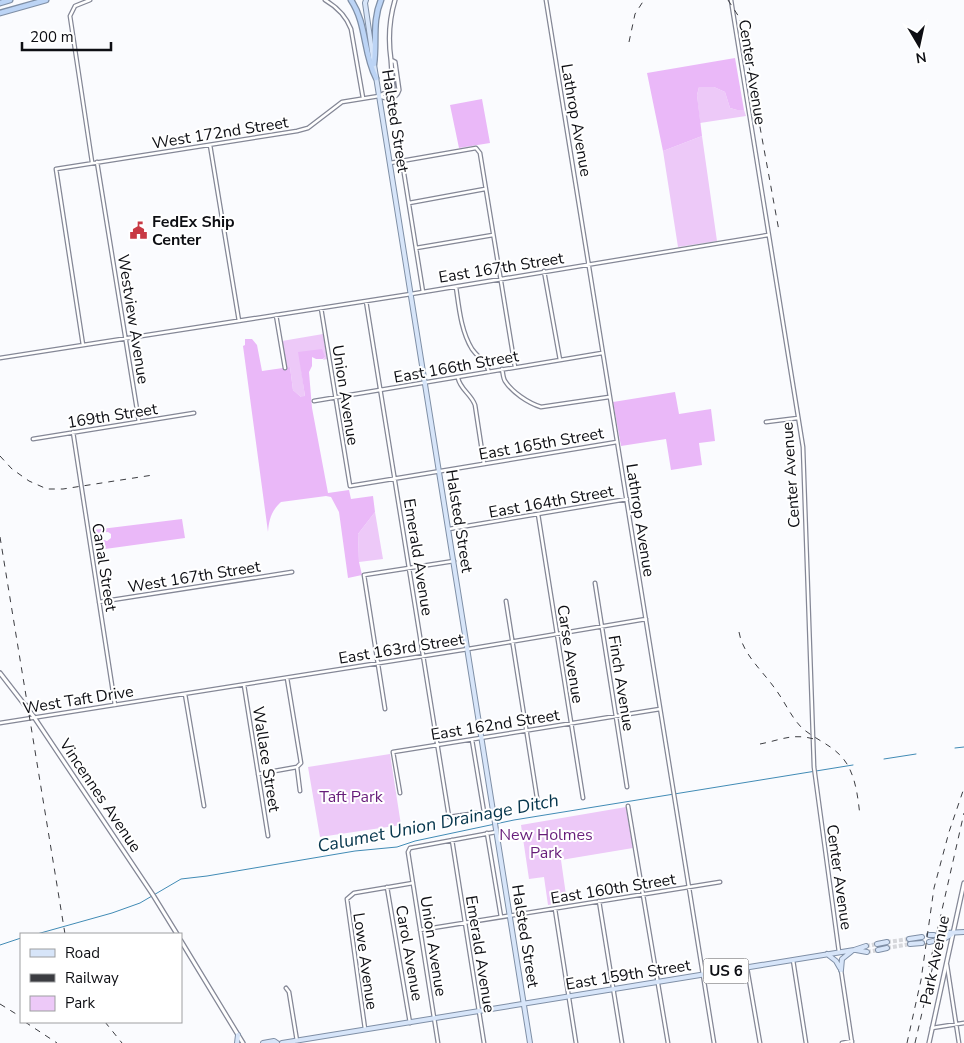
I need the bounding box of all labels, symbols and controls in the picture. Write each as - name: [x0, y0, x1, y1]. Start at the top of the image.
- street label: Center Avenue: [733, 18, 771, 126]
- scale bar: [22, 20, 111, 52]
- north arrow: [894, 20, 944, 70]
- text: 200 m: [30, 27, 74, 47]
- text: N: [914, 47, 928, 68]
- street label: Lathrop Avenue: [555, 62, 597, 178]
- street label: Halsted Street: [376, 68, 414, 175]
- street label: West 172nd Street: [151, 111, 290, 155]
- place label: FedEx Ship Center: [152, 211, 235, 251]
- public building icon: FedEx Ship Center: [128, 220, 148, 240]
- street label: East 167th Street: [437, 247, 566, 289]
- street label: Westview Avenue: [112, 253, 154, 386]
- street label: Union Avenue: [326, 344, 364, 447]
- street label: East 166th Street: [392, 345, 521, 389]
- street label: 169th Street: [65, 398, 159, 434]
- street label: Center Avenue: [776, 421, 806, 529]
- street label: East 165th Street: [477, 422, 606, 466]
- street label: Lathrop Avenue: [620, 462, 660, 578]
- street label: Halsted Street: [440, 468, 478, 575]
- street label: East 164th Street: [487, 480, 616, 524]
- street label: Emerald Avenue: [398, 497, 438, 617]
- street label: Canal Street: [86, 521, 122, 613]
- street label: West 167th Street: [126, 556, 262, 598]
- street label: Carse Avenue: [551, 603, 589, 705]
- street label: East 163rd Street: [337, 628, 466, 670]
- street label: Finch Avenue: [603, 634, 639, 733]
- street label: West Taft Drive: [21, 680, 135, 720]
- street label: East 162nd Street: [429, 704, 561, 746]
- street label: Wallace Street: [247, 705, 285, 814]
- street label: Vincennes Avenue: [53, 734, 146, 857]
- park label: Taft Park: [319, 786, 384, 808]
- water label: Calumet Union Drainage Ditch: [315, 788, 561, 858]
- street label: Center Avenue: [821, 823, 857, 931]
- park label: New Holmes Park: [499, 824, 593, 864]
- street label: East 160th Street: [549, 868, 678, 910]
- street label: Halsted Street: [506, 883, 544, 990]
- street label: Emerald Avenue: [460, 894, 500, 1014]
- street label: Union Avenue: [414, 895, 452, 998]
- street label: Carol Avenue: [390, 904, 428, 1003]
- street label: Lowe Avenue: [347, 911, 383, 1011]
- street label: Park Avenue: [915, 914, 955, 1007]
- legend: [20, 933, 182, 1023]
- text: Road: [65, 943, 100, 963]
- street label: East 159th Street: [564, 954, 693, 996]
- road number: US 6: [704, 958, 748, 984]
- text: Railway: [65, 968, 119, 988]
- text: Park: [65, 993, 95, 1013]

